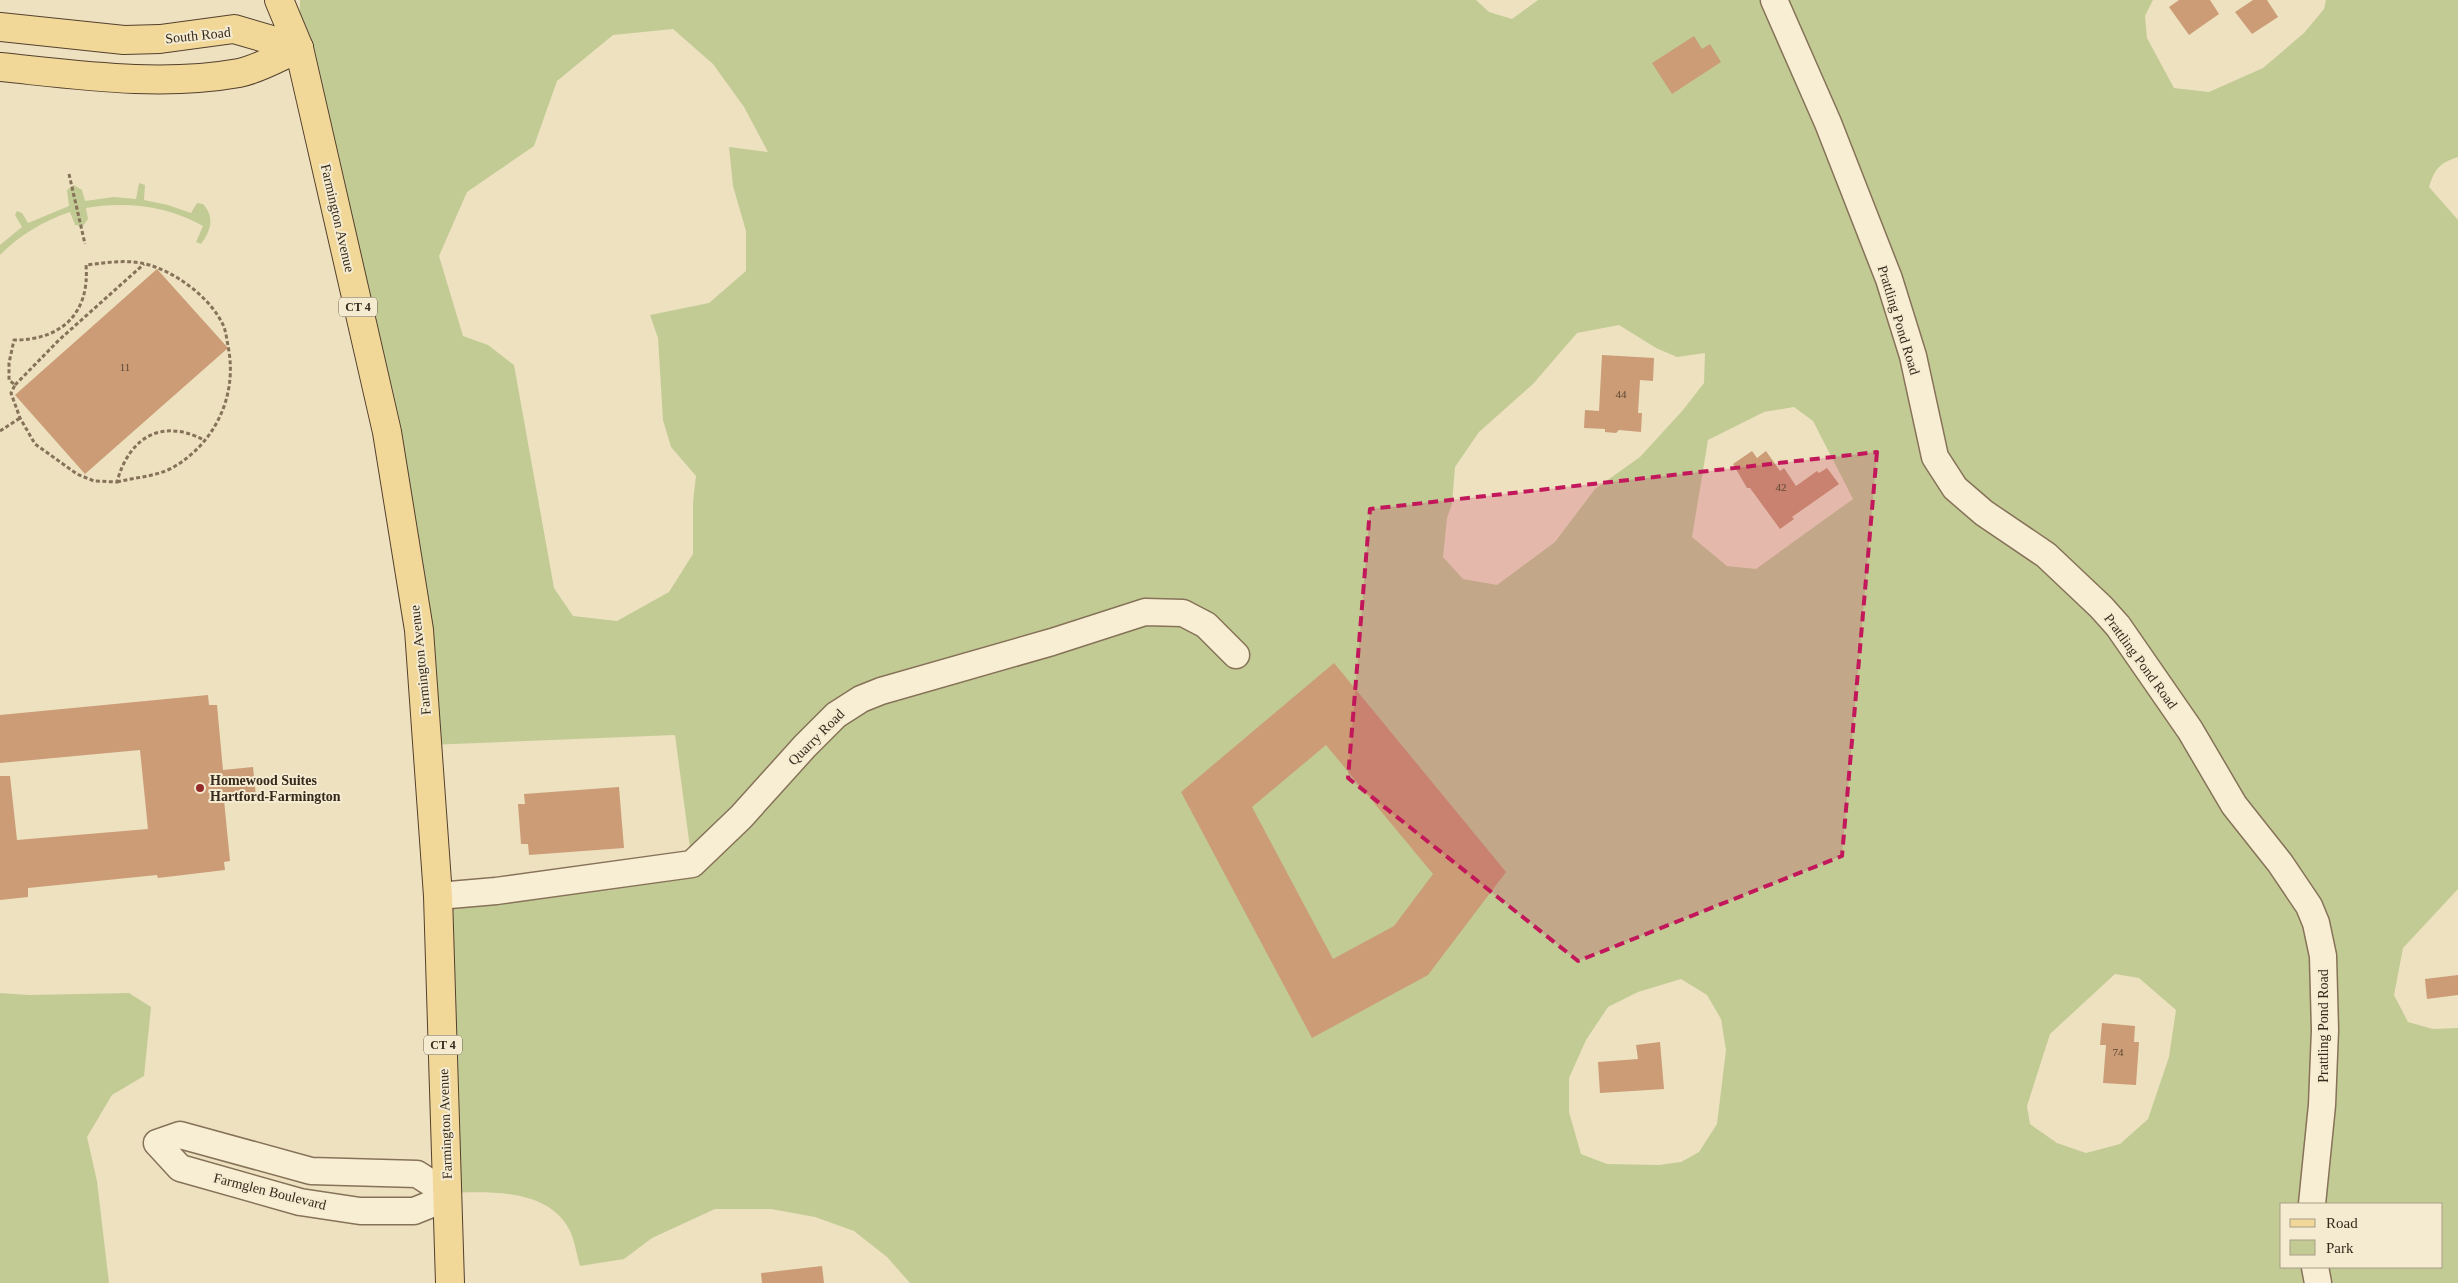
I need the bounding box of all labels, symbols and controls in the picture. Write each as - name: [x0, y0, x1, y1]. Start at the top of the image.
- street label: South Road: [165, 25, 232, 46]
- street label: Farmington Avenue: [318, 163, 357, 274]
- street label: Prattling Pond Road: [1875, 264, 1922, 377]
- road number: CT 4: [339, 298, 377, 316]
- house number: 11: [120, 361, 130, 373]
- house number: 44: [1616, 388, 1627, 400]
- house number: 42: [1776, 481, 1787, 493]
- street label: Farmington Avenue: [407, 604, 434, 716]
- street label: Prattling Pond Road: [2101, 611, 2180, 712]
- street label: Quarry Road: [785, 706, 847, 768]
- place label: Homewood Suites Hartford-Farmington: [210, 773, 341, 804]
- marker: Homewood Suites Hartford-Farmington: [194, 782, 206, 794]
- street label: Prattling Pond Road: [2316, 969, 2331, 1083]
- road number: CT 4: [424, 1036, 462, 1054]
- house number: 74: [2113, 1046, 2124, 1058]
- street label: Farmington Avenue: [436, 1068, 455, 1179]
- street label: Farmglen Boulevard: [212, 1170, 328, 1213]
- legend: [2280, 1203, 2443, 1268]
- text: Road: [2326, 1215, 2358, 1231]
- text: Park: [2326, 1240, 2354, 1256]

